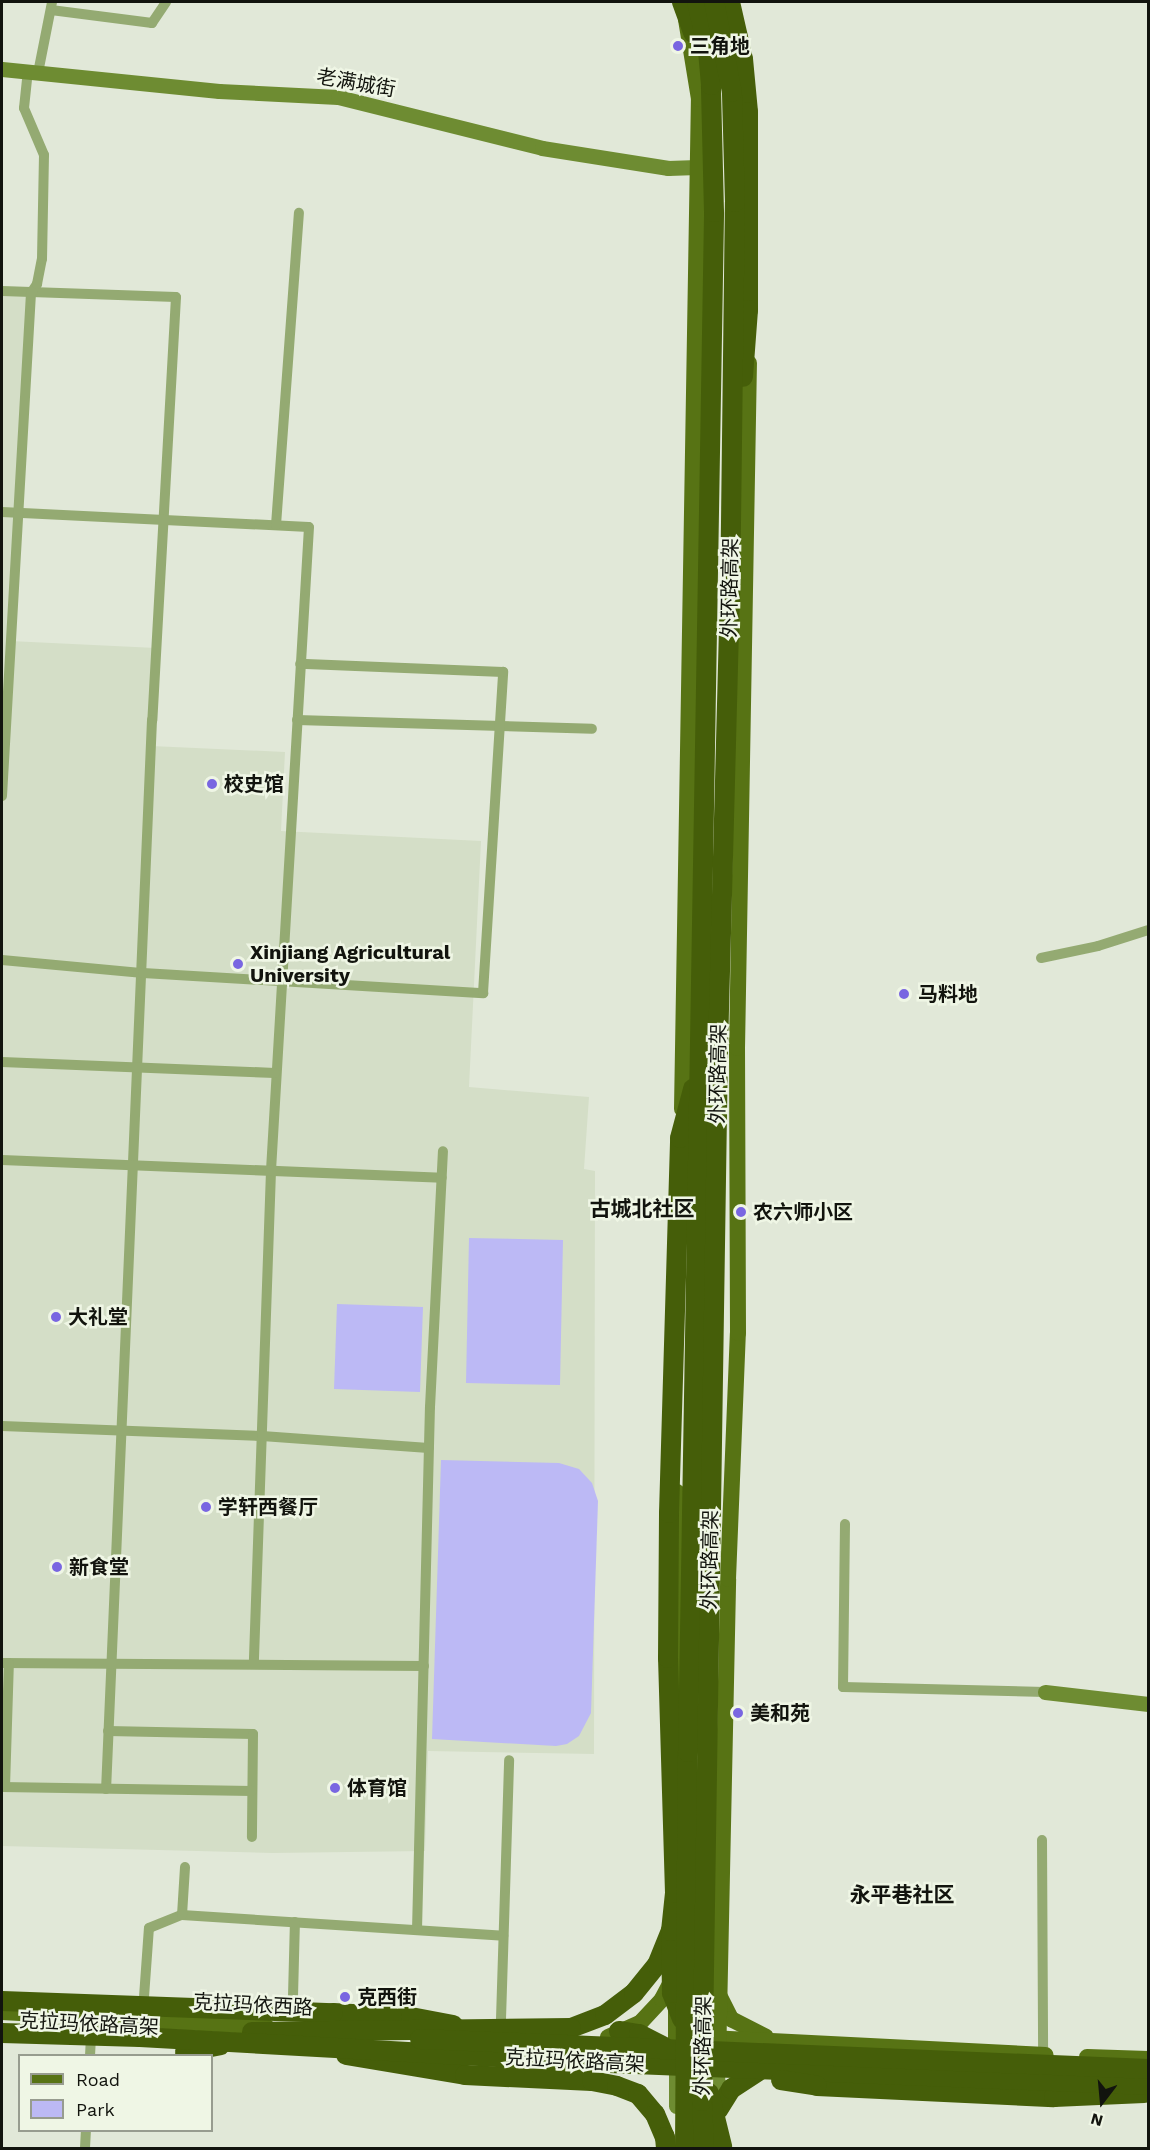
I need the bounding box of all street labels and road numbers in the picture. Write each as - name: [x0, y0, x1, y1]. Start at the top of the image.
- street label: 老满城街: [315, 64, 397, 102]
- street label: 外环路高架: [717, 538, 743, 638]
- street label: 外环路高架: [705, 1024, 731, 1124]
- street label: 外环路高架: [697, 1510, 723, 1610]
- street label: 克拉玛依西路: [192, 1990, 314, 2020]
- street label: 外环路高架: [690, 1996, 716, 2096]
- street label: 克拉玛依路高架: [18, 2008, 160, 2040]
- street label: 克拉玛依路高架: [504, 2045, 646, 2077]

